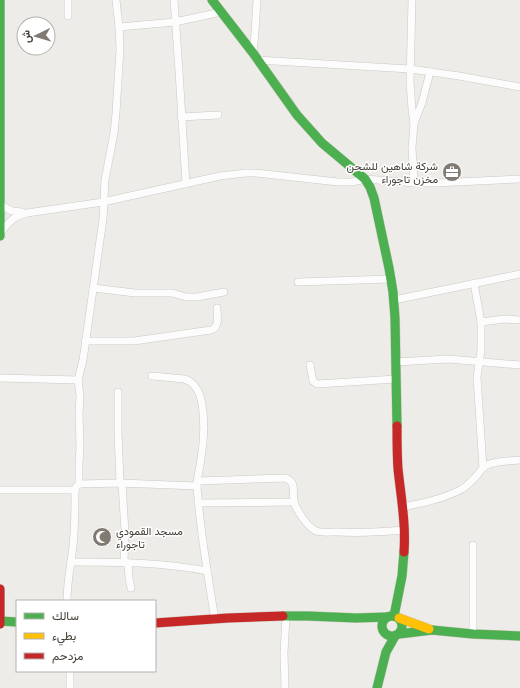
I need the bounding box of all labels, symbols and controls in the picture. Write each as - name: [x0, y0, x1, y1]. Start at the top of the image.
- north arrow: [16, 16, 56, 56]
- text: ش: [19, 30, 34, 44]
- place label: شركة شاهين للشحن مخزن تاجوراء: [347, 160, 438, 186]
- office icon: شركة شاهين للشحن مخزن تاجوراء: [441, 161, 463, 183]
- place label: مسجد القمودي تاجوراء: [116, 525, 183, 551]
- mosque icon: مسجد القمودي تاجوراء: [91, 526, 113, 548]
- legend: [16, 600, 156, 672]
- text: سالك: [52, 609, 79, 623]
- text: بطيء: [52, 629, 76, 646]
- text: مزدحم: [52, 649, 83, 664]

